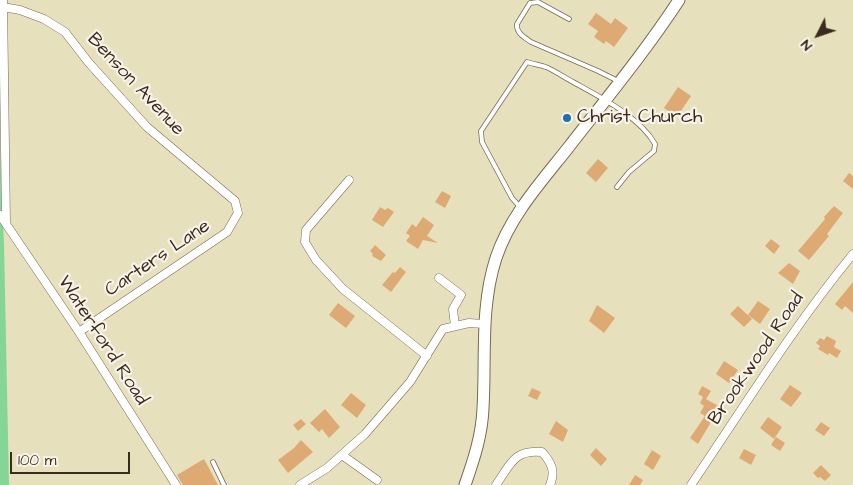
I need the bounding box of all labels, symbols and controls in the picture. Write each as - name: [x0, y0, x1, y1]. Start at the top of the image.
- north arrow: [793, 10, 843, 60]
- street label: Benson Avenue: [82, 29, 188, 141]
- text: N: [796, 35, 817, 55]
- place label: Christ Church: [577, 107, 702, 129]
- marker: Christ Church: [561, 112, 573, 124]
- street label: Carters Lane: [101, 215, 215, 303]
- street label: Waterford Road: [52, 272, 152, 410]
- street label: Brookwood Road: [704, 288, 810, 430]
- scale bar: [12, 442, 132, 474]
- text: 100 m: [18, 450, 57, 471]

